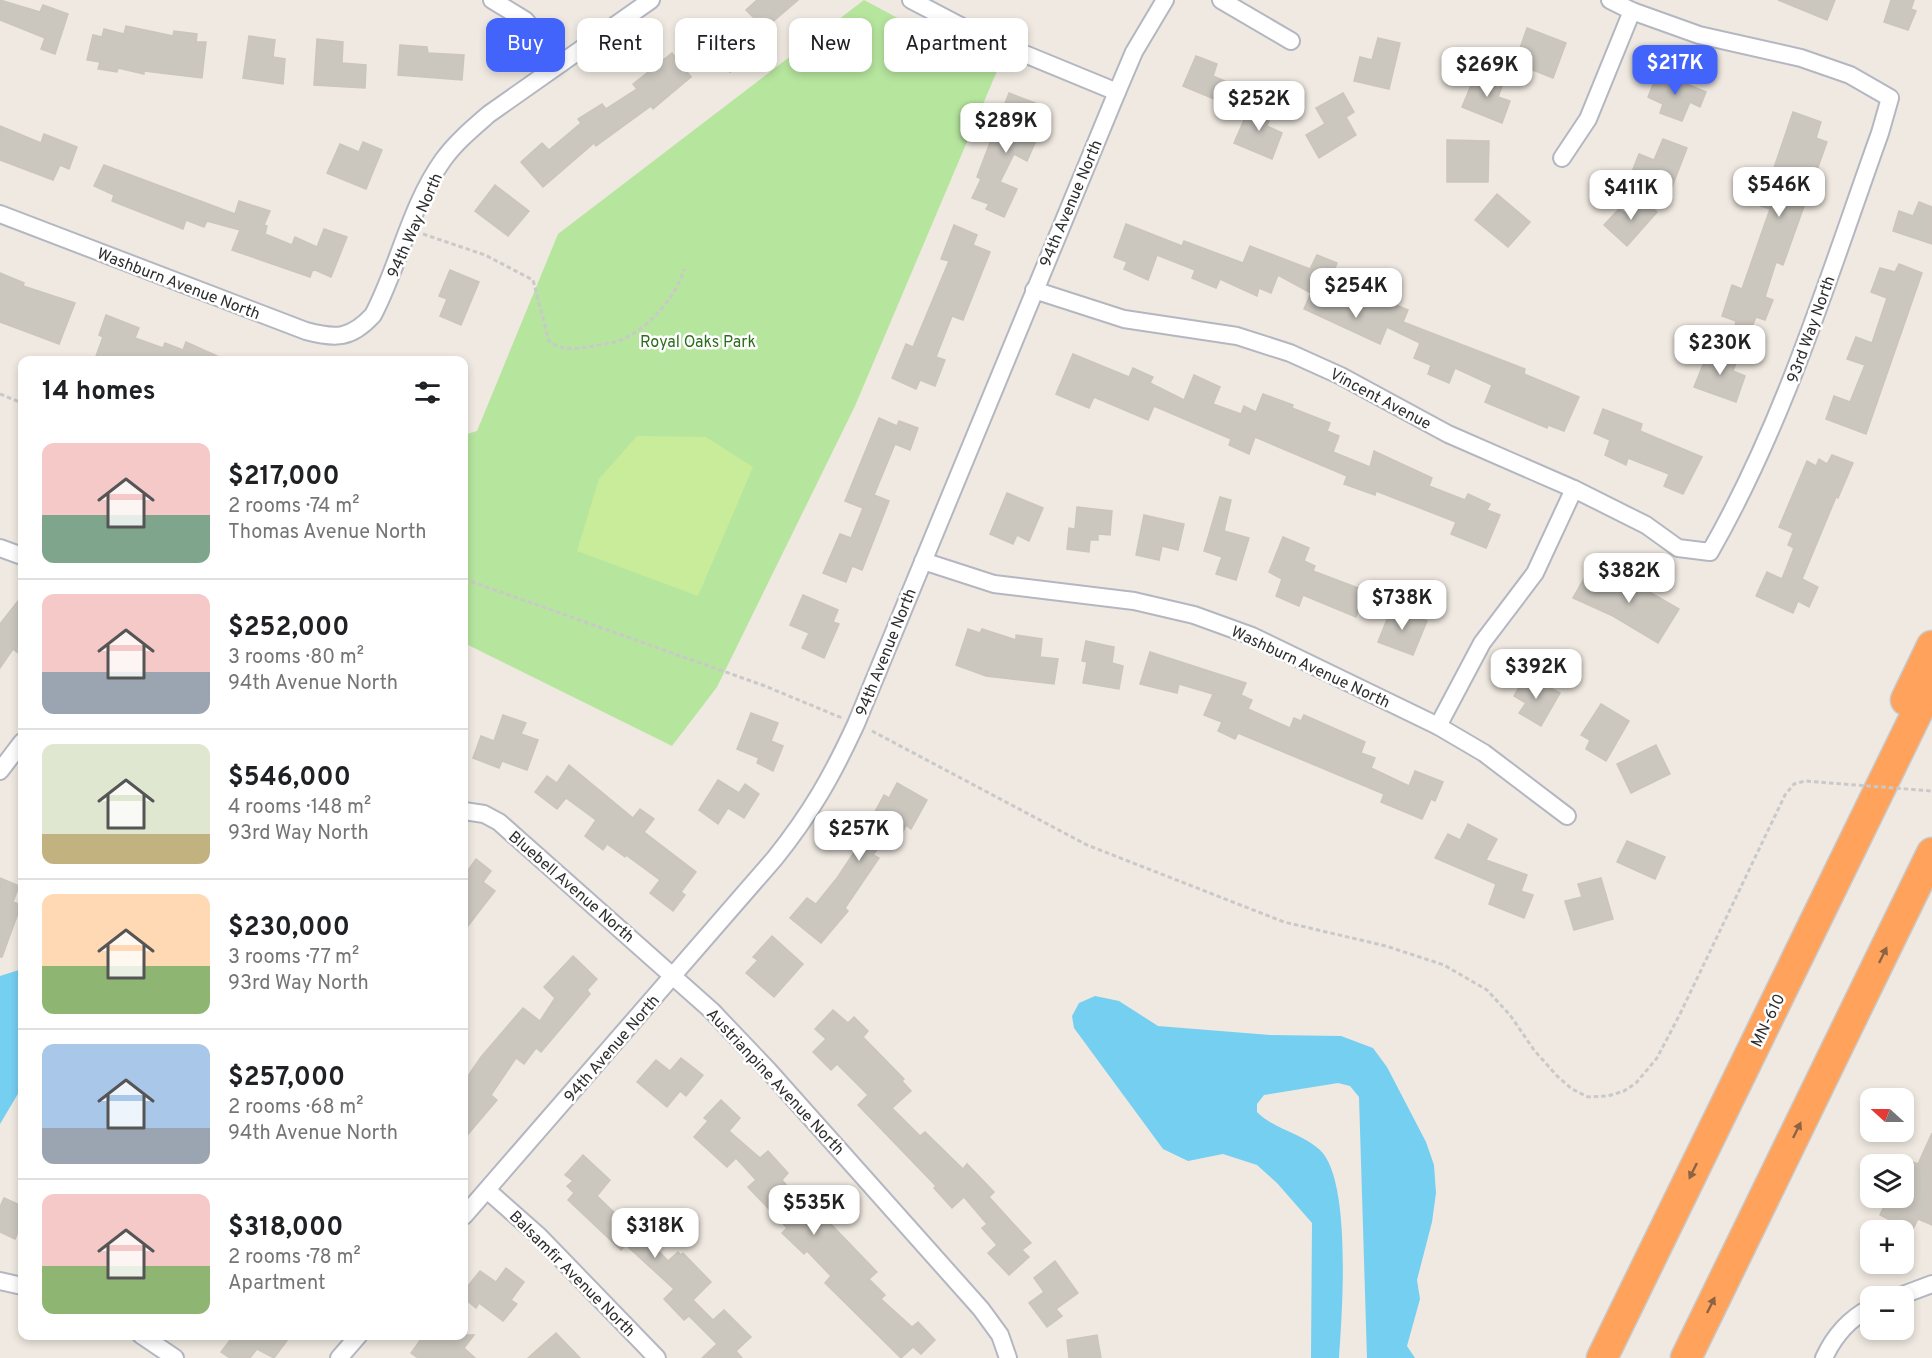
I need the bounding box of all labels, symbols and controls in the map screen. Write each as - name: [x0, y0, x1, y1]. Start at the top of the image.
- chip: Buy: [486, 18, 565, 72]
- chip: Rent: [577, 18, 663, 72]
- chip: Filters: [675, 18, 777, 72]
- chip: New: [789, 18, 872, 72]
- chip: Apartment: [884, 18, 1028, 72]
- pin: $217K: [1633, 45, 1717, 96]
- pin: $269K: [1445, 47, 1529, 98]
- text: $217K: [1646, 51, 1704, 77]
- text: $269K: [1455, 53, 1519, 79]
- pin: $252K: [1217, 81, 1301, 132]
- text: $252K: [1228, 87, 1290, 113]
- pin: $289K: [964, 103, 1048, 154]
- text: $289K: [974, 109, 1038, 135]
- street label: 94th Avenue North: [1036, 137, 1108, 270]
- pin: $546K: [1737, 167, 1821, 218]
- street label: 94th Way North: [384, 170, 448, 281]
- pin: $411K: [1589, 170, 1673, 221]
- text: $546K: [1747, 173, 1811, 199]
- text: $411K: [1603, 176, 1659, 202]
- street label: Washburn Avenue North: [94, 245, 263, 325]
- pin: $254K: [1314, 268, 1398, 319]
- street label: 93rd Way North: [1783, 273, 1841, 386]
- text: $254K: [1324, 274, 1388, 300]
- pin: $230K: [1678, 325, 1762, 376]
- text: $230K: [1688, 331, 1752, 357]
- park label: Royal Oaks Park: [640, 333, 756, 353]
- street label: Vincent Avenue: [1326, 365, 1434, 435]
- text: 14 homes: [42, 376, 156, 409]
- icon: filters: [411, 376, 444, 409]
- text: $217,000: [228, 461, 340, 494]
- icon: home: [90, 467, 162, 539]
- text: 2 rooms · 74 m²: [228, 494, 359, 520]
- text: Thomas Avenue North: [228, 520, 426, 546]
- pin: $382K: [1587, 553, 1671, 604]
- text: $382K: [1598, 559, 1660, 585]
- pin: $738K: [1360, 580, 1444, 631]
- street label: 94th Avenue North: [852, 586, 922, 720]
- text: $738K: [1371, 586, 1433, 612]
- text: $252,000: [228, 612, 349, 645]
- icon: home: [90, 618, 162, 690]
- street label: Washburn Avenue North: [1228, 622, 1393, 713]
- text: 3 rooms · 80 m²: [228, 645, 364, 671]
- pin: $392K: [1494, 649, 1578, 700]
- text: $392K: [1505, 655, 1567, 681]
- text: 94th Avenue North: [228, 671, 398, 697]
- text: $546,000: [228, 762, 351, 795]
- icon: home: [90, 768, 162, 840]
- text: 4 rooms · 148 m²: [228, 795, 371, 821]
- pin: $257K: [817, 811, 901, 862]
- text: $257K: [828, 817, 890, 843]
- text: 93rd Way North: [228, 821, 369, 847]
- street label: Bluebell Avenue North: [504, 827, 638, 948]
- text: $230,000: [228, 912, 350, 945]
- icon: home: [90, 918, 162, 990]
- text: 3 rooms · 77 m²: [228, 945, 359, 971]
- one-way arrow: [1878, 947, 1887, 964]
- text: 93rd Way North: [228, 971, 369, 997]
- street label: 94th Avenue North: [560, 991, 665, 1107]
- street label: MN-610: [1747, 991, 1790, 1051]
- street label: Austrianpine Avenue North: [701, 1005, 848, 1160]
- text: $257,000: [228, 1062, 345, 1095]
- icon: home: [90, 1068, 162, 1140]
- north arrow: [1860, 1088, 1914, 1142]
- map controls: [1860, 1088, 1914, 1340]
- text: 2 rooms · 68 m²: [228, 1095, 364, 1121]
- text: 94th Avenue North: [228, 1121, 398, 1147]
- one-way arrow: [1793, 1122, 1802, 1139]
- button: layers: [1860, 1154, 1914, 1208]
- one-way arrow: [1688, 1163, 1697, 1180]
- pin: $535K: [772, 1185, 856, 1236]
- text: $535K: [783, 1191, 845, 1217]
- street label: Balsamfir Avenue North: [504, 1207, 639, 1342]
- pin: $318K: [613, 1208, 697, 1259]
- text: $318,000: [228, 1212, 343, 1245]
- text: $318K: [626, 1214, 684, 1240]
- icon: home: [90, 1218, 162, 1290]
- button: +: [1860, 1220, 1914, 1274]
- text: 2 rooms · 78 m²: [228, 1245, 361, 1271]
- text: Apartment: [228, 1271, 326, 1297]
- button: −: [1860, 1286, 1914, 1340]
- one-way arrow: [1707, 1297, 1716, 1314]

